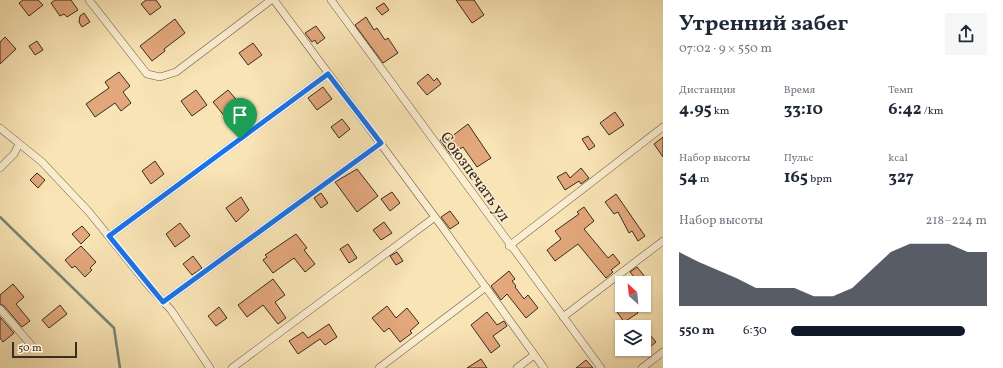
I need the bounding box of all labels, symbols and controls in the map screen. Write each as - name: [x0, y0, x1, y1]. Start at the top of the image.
- text: Утренний забег: [679, 9, 848, 40]
- button: share: [945, 13, 987, 55]
- text: 07:02 · 9 × 550 m: [679, 40, 772, 58]
- text: Дистанция: [679, 83, 736, 98]
- text: Время: [784, 83, 815, 98]
- text: Темп: [888, 83, 913, 98]
- pin: [223, 98, 257, 139]
- text: 4.95: [679, 98, 712, 121]
- text: 33:10: [784, 98, 823, 121]
- text: 6:42: [888, 98, 922, 121]
- icon: arrive: [229, 104, 251, 126]
- text: km: [712, 104, 730, 119]
- text: /km: [922, 104, 944, 119]
- street label: Союзпечать ул: [434, 128, 515, 227]
- text: Набор высоты: [679, 151, 750, 166]
- text: Пульс: [784, 151, 813, 166]
- text: kcal: [888, 151, 908, 166]
- text: 54: [679, 166, 697, 189]
- text: 165: [784, 166, 808, 189]
- text: 327: [888, 166, 914, 189]
- text: m: [697, 172, 709, 187]
- text: bpm: [808, 172, 832, 187]
- text: Набор высоты: [679, 212, 763, 230]
- text: 218–224 m: [926, 212, 987, 230]
- north arrow: [615, 276, 651, 312]
- map controls: [615, 276, 651, 356]
- button: layers: [615, 320, 651, 356]
- text: 550 m: [679, 322, 715, 340]
- text: 6:30: [743, 322, 767, 340]
- scale bar: [12, 340, 77, 359]
- text: 50 m: [18, 341, 42, 356]

